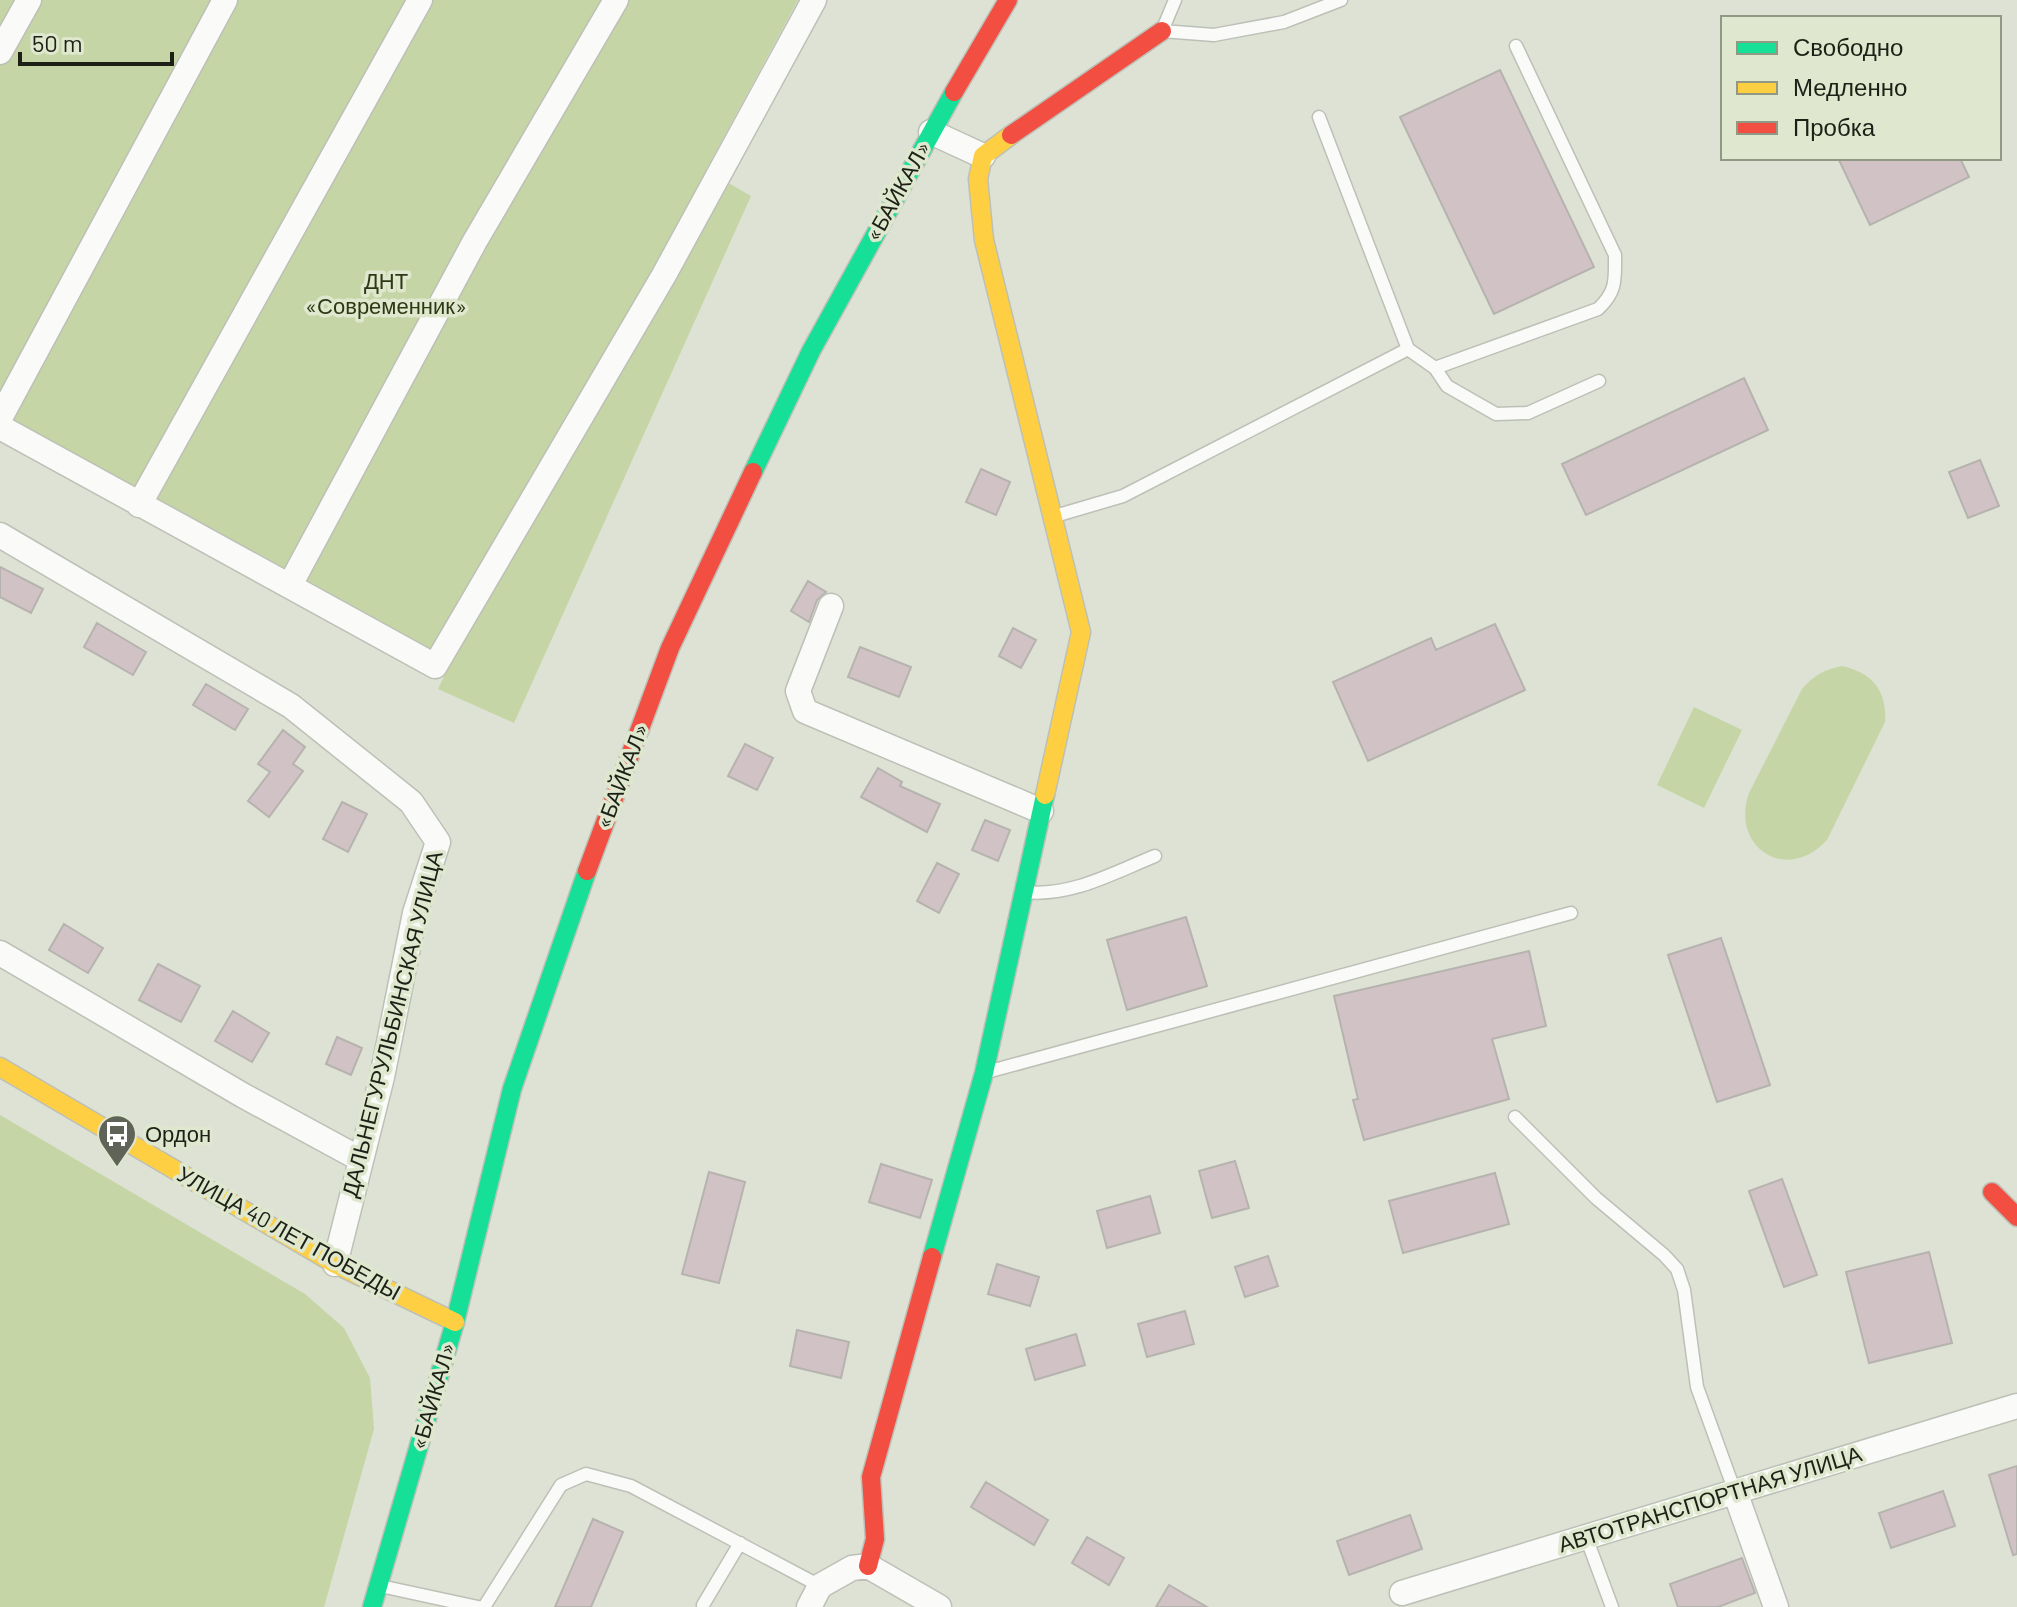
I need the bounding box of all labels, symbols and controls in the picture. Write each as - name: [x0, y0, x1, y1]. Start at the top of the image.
- scale bar: [20, 16, 172, 66]
- legend: [1721, 16, 2001, 160]
- text: 50 m: [32, 28, 83, 57]
- text: Свободно: [1793, 32, 1903, 61]
- text: Медленно: [1793, 72, 1907, 101]
- text: Пробка: [1793, 112, 1876, 141]
- street label: «БАЙКАЛ»: [859, 136, 935, 245]
- park label: ДНТ «Современник»: [305, 267, 467, 319]
- street label: «БАЙКАЛ»: [589, 719, 653, 832]
- street label: ДАЛЬНЕГУРУЛЬБИНСКАЯ УЛИЦА: [335, 848, 448, 1200]
- bus stop icon: Ордон: [96, 1113, 138, 1168]
- place label: Ордон: [145, 1120, 211, 1147]
- street label: УЛИЦА 40 ЛЕТ ПОБЕДЫ: [173, 1160, 406, 1305]
- street label: «БАЙКАЛ»: [404, 1339, 460, 1452]
- street label: АВТОТРАНСПОРТНАЯ УЛИЦА: [1555, 1439, 1865, 1558]

